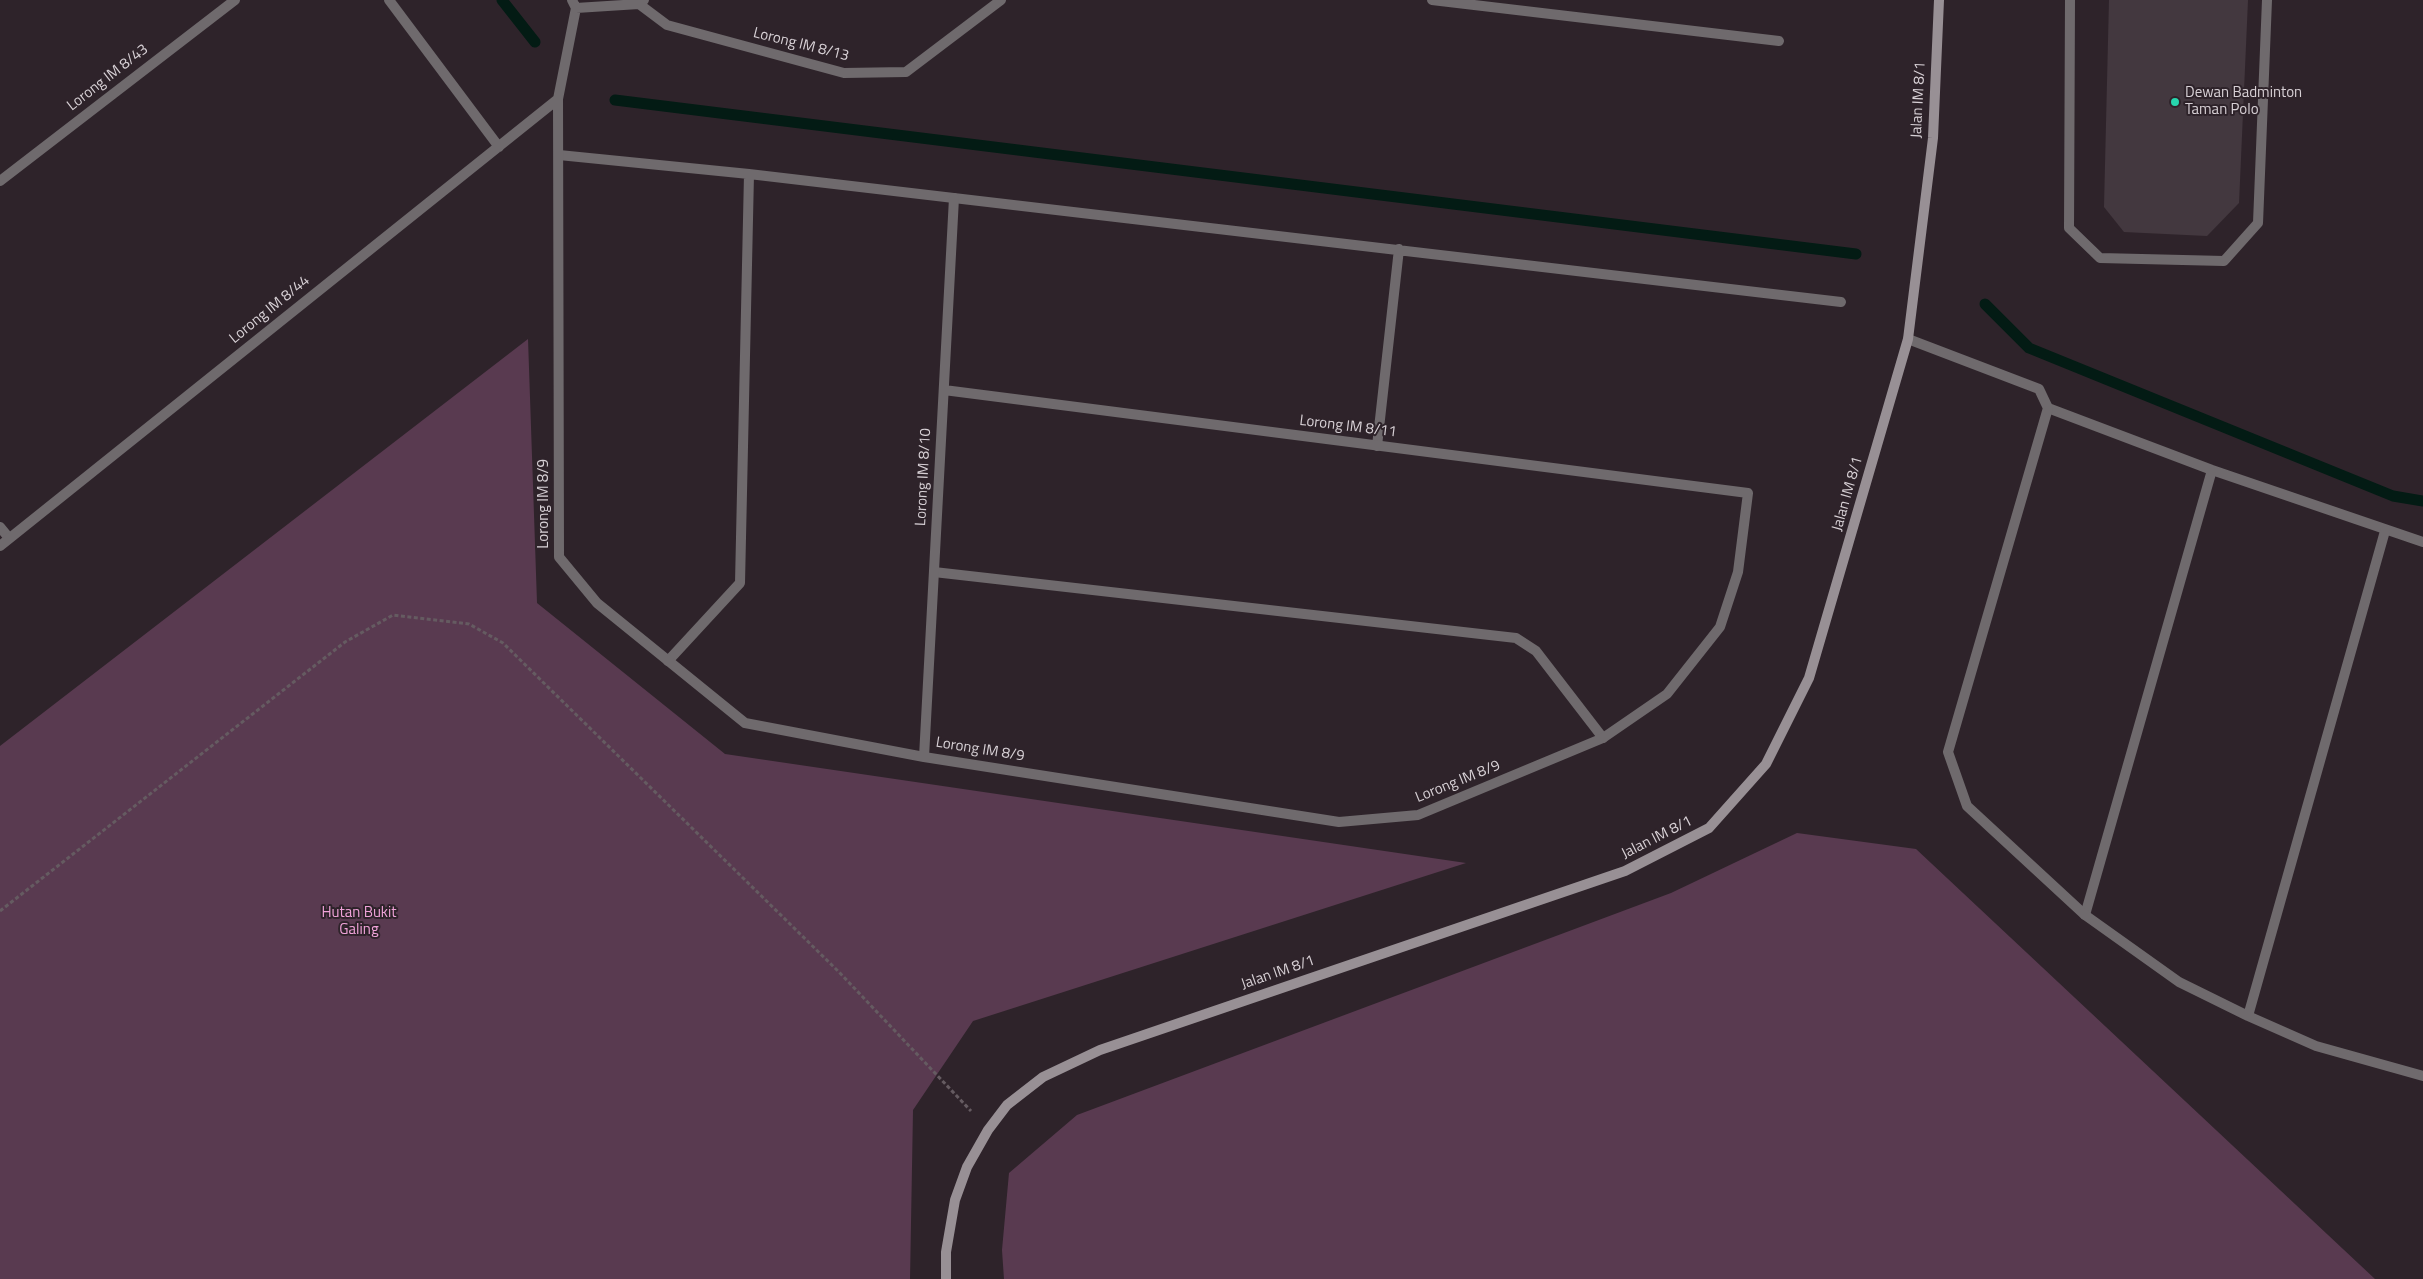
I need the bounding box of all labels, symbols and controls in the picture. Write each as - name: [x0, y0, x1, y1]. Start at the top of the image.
- street label: Lorong IM 8/13: [751, 24, 851, 66]
- street label: Lorong IM 8/43: [64, 41, 152, 115]
- street label: Jalan IM 8/1: [1908, 61, 1930, 139]
- place label: Dewan Badminton Taman Polo: [2185, 84, 2302, 119]
- marker: Dewan Badminton Taman Polo: [2169, 96, 2181, 108]
- street label: Lorong IM 8/44: [226, 272, 314, 348]
- street label: Lorong IM 8/11: [1298, 412, 1398, 442]
- street label: Lorong IM 8/10: [912, 428, 936, 526]
- street label: Jalan IM 8/1: [1829, 455, 1867, 533]
- street label: Lorong IM 8/9: [535, 459, 553, 549]
- street label: Lorong IM 8/9: [934, 734, 1026, 766]
- street label: Lorong IM 8/9: [1413, 757, 1503, 807]
- street label: Jalan IM 8/1: [1619, 813, 1695, 863]
- park label: Hutan Bukit Galing: [321, 904, 397, 939]
- street label: Jalan IM 8/1: [1239, 952, 1317, 994]

